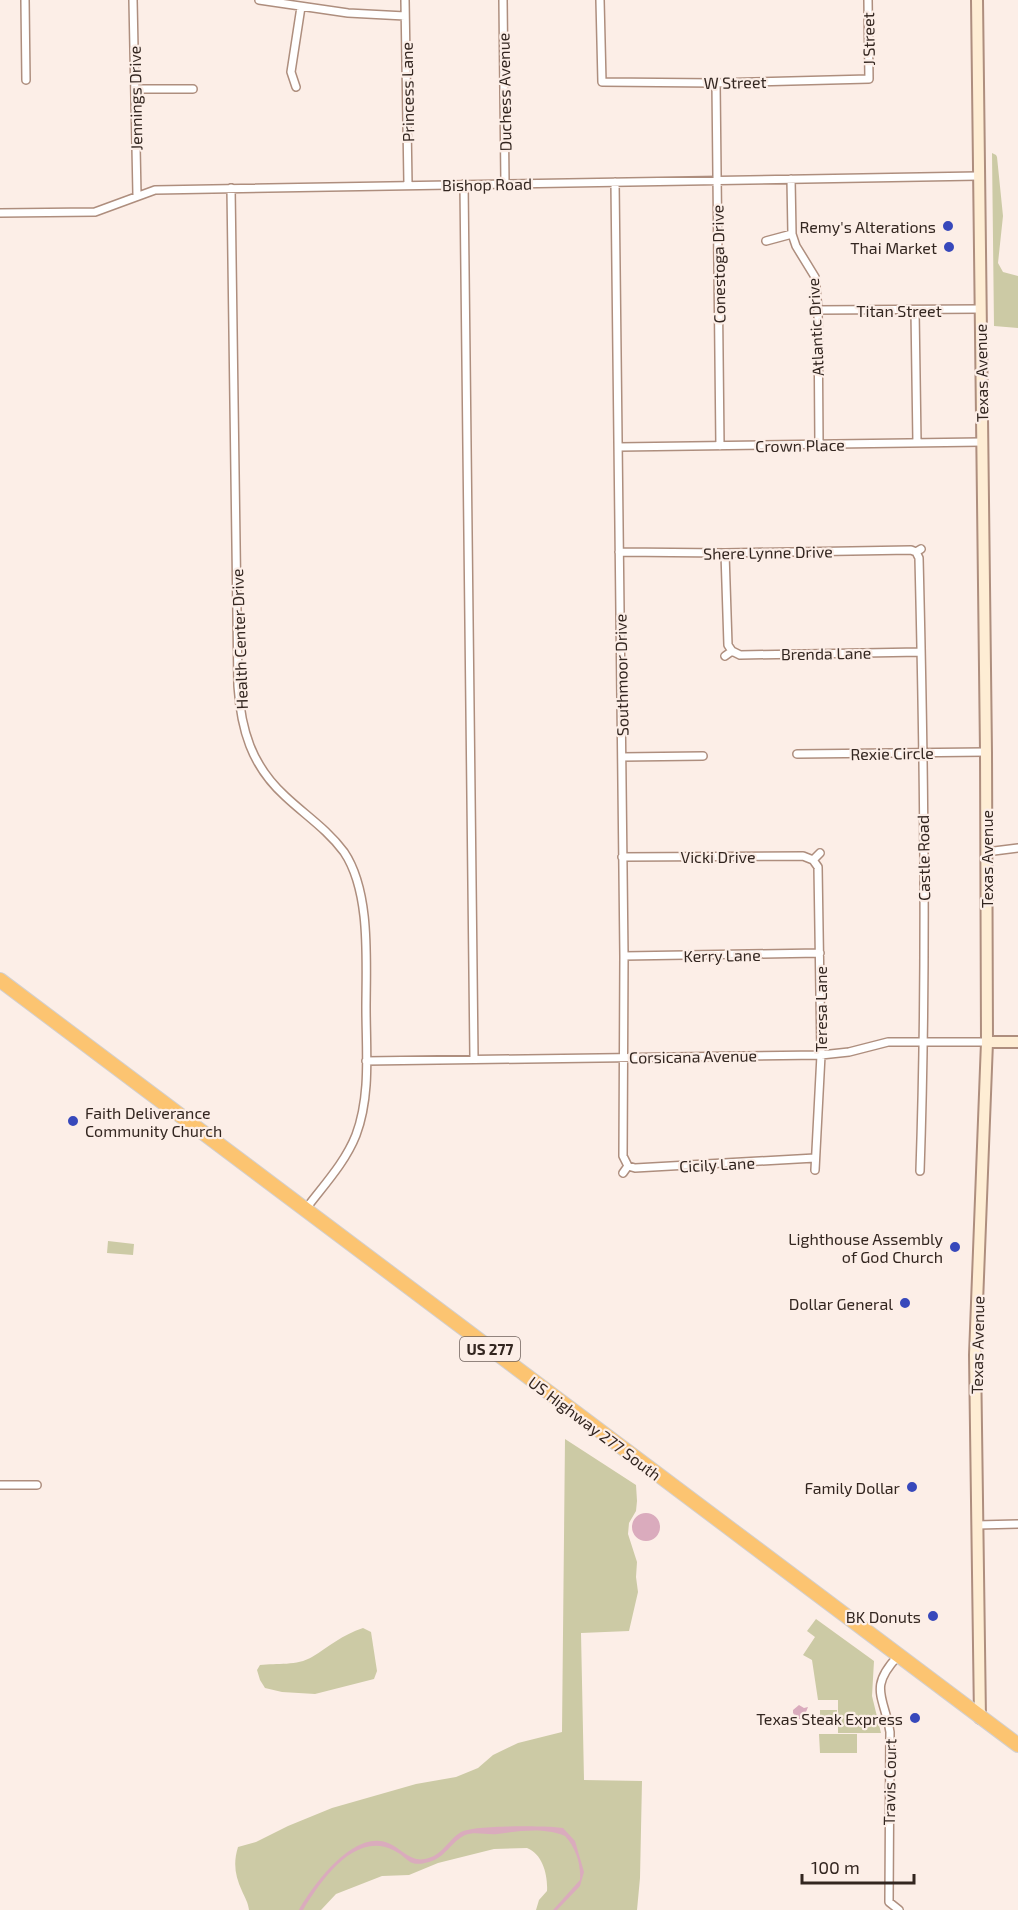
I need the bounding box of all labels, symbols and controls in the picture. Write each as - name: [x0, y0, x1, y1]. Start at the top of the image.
- street label: J Street: [858, 12, 878, 66]
- street label: Duchess Avenue: [493, 33, 515, 151]
- street label: Princess Lane: [397, 42, 417, 142]
- street label: Jennings Drive: [125, 46, 145, 150]
- street label: W Street: [703, 72, 767, 92]
- street label: Bishop Road: [442, 174, 532, 194]
- street label: Conestoga Drive: [707, 205, 729, 323]
- place label: Remy's Alterations: [799, 217, 936, 236]
- marker: Remy's Alterations: [941, 219, 955, 233]
- place label: Thai Market: [850, 238, 937, 257]
- marker: Thai Market: [942, 240, 956, 254]
- street label: Atlantic Drive: [803, 277, 827, 377]
- street label: Titan Street: [856, 301, 942, 320]
- street label: Texas Avenue: [971, 324, 991, 422]
- street label: Crown Place: [755, 435, 845, 455]
- street label: Shere Lynne Drive: [703, 541, 833, 563]
- street label: Health Center Drive: [227, 568, 251, 710]
- street label: Southmoor Drive: [610, 614, 632, 736]
- street label: Brenda Lane: [781, 643, 871, 663]
- street label: Rexie Circle: [850, 743, 934, 763]
- street label: Texas Avenue: [977, 810, 996, 908]
- street label: Castle Road: [913, 815, 933, 901]
- street label: Vicki Drive: [680, 847, 756, 866]
- street label: Kerry Lane: [683, 945, 761, 965]
- street label: Teresa Lane: [811, 966, 830, 1052]
- street label: Corsicana Avenue: [629, 1045, 757, 1067]
- place label: Faith Deliverance Community Church: [85, 1103, 222, 1140]
- marker: Faith Deliverance Community Church: [66, 1114, 80, 1128]
- street label: Cicily Lane: [679, 1153, 755, 1175]
- place label: Lighthouse Assembly of God Church: [788, 1229, 944, 1266]
- marker: Lighthouse Assembly of God Church: [948, 1240, 962, 1254]
- place label: Dollar General: [789, 1294, 893, 1313]
- marker: Dollar General: [898, 1296, 912, 1310]
- street label: Texas Avenue: [967, 1296, 987, 1394]
- road number: US 277: [460, 1337, 520, 1361]
- street label: US Highway 277 South: [525, 1372, 665, 1484]
- place label: Family Dollar: [804, 1478, 901, 1497]
- marker: Family Dollar: [905, 1480, 919, 1494]
- place label: BK Donuts: [846, 1607, 921, 1626]
- marker: BK Donuts: [926, 1609, 940, 1623]
- place label: Texas Steak Express: [756, 1709, 903, 1728]
- marker: Texas Steak Express: [908, 1711, 922, 1725]
- street label: Travis Court: [879, 1738, 899, 1826]
- scale bar: [802, 1847, 914, 1885]
- text: 100 m: [811, 1856, 860, 1878]

